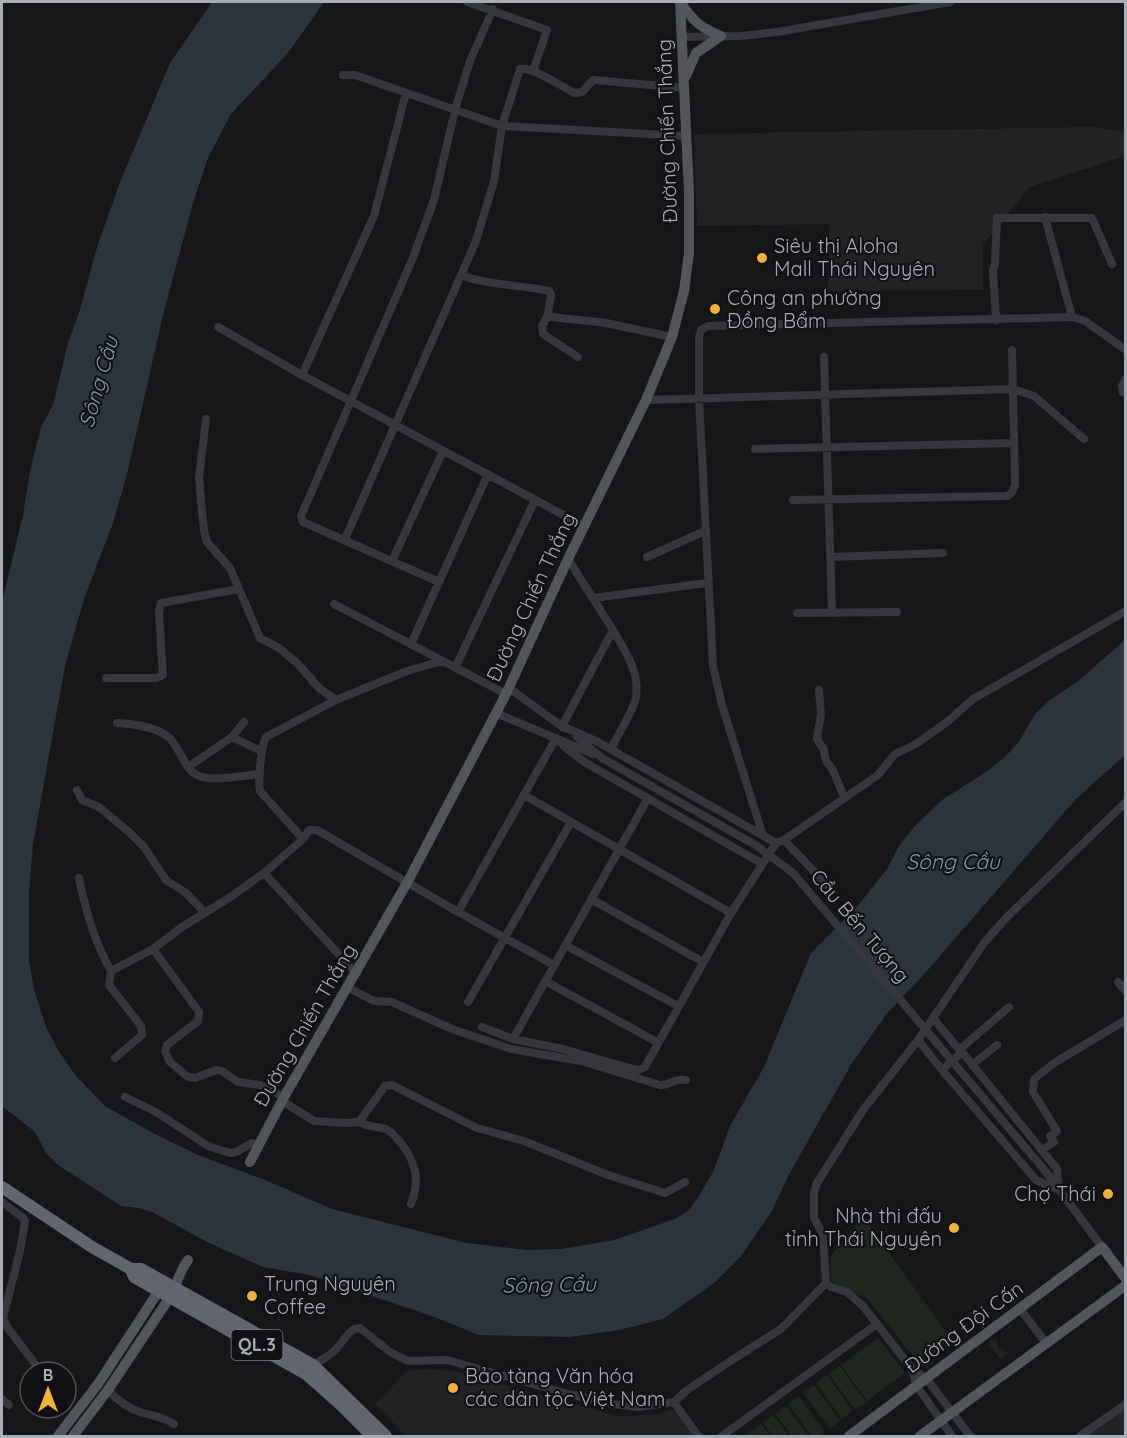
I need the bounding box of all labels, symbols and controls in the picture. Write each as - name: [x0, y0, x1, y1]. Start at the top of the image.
- street label: Đường Chiến Thắng: [651, 39, 682, 223]
- place label: Siêu thị Aloha Mall Thái Nguyên: [774, 233, 935, 281]
- marker: Siêu thị Aloha Mall Thái Nguyên: [755, 251, 769, 265]
- place label: Công an phường Đồng Bẩm: [727, 285, 882, 333]
- marker: Công an phường Đồng Bẩm: [708, 302, 722, 316]
- water label: Sông Cầu: [73, 332, 124, 430]
- street label: Đường Chiến Thắng: [480, 508, 581, 685]
- water label: Sông Cầu: [906, 848, 1001, 874]
- street label: Cầu Bến Tượng: [806, 864, 915, 987]
- street label: Đường Chiến Thắng: [248, 939, 361, 1111]
- place label: Chợ Thái: [1014, 1181, 1096, 1206]
- marker: Chợ Thái: [1101, 1187, 1115, 1201]
- place label: Nhà thi đấu tỉnh Thái Nguyên: [785, 1203, 942, 1251]
- marker: Nhà thi đấu tỉnh Thái Nguyên: [947, 1221, 961, 1235]
- water label: Sông Cầu: [502, 1270, 597, 1298]
- place label: Trung Nguyên Coffee: [264, 1271, 396, 1319]
- street label: Đường Đội Cấn: [900, 1275, 1028, 1378]
- marker: Trung Nguyên Coffee: [245, 1289, 259, 1303]
- road number: QL.3: [232, 1330, 282, 1360]
- north arrow: [18, 1360, 78, 1420]
- place label: Bảo tàng Văn hóa các dân tộc Việt Nam: [465, 1363, 665, 1411]
- text: B: [43, 1365, 53, 1385]
- marker: Bảo tàng Văn hóa các dân tộc Việt Nam: [446, 1381, 460, 1395]

